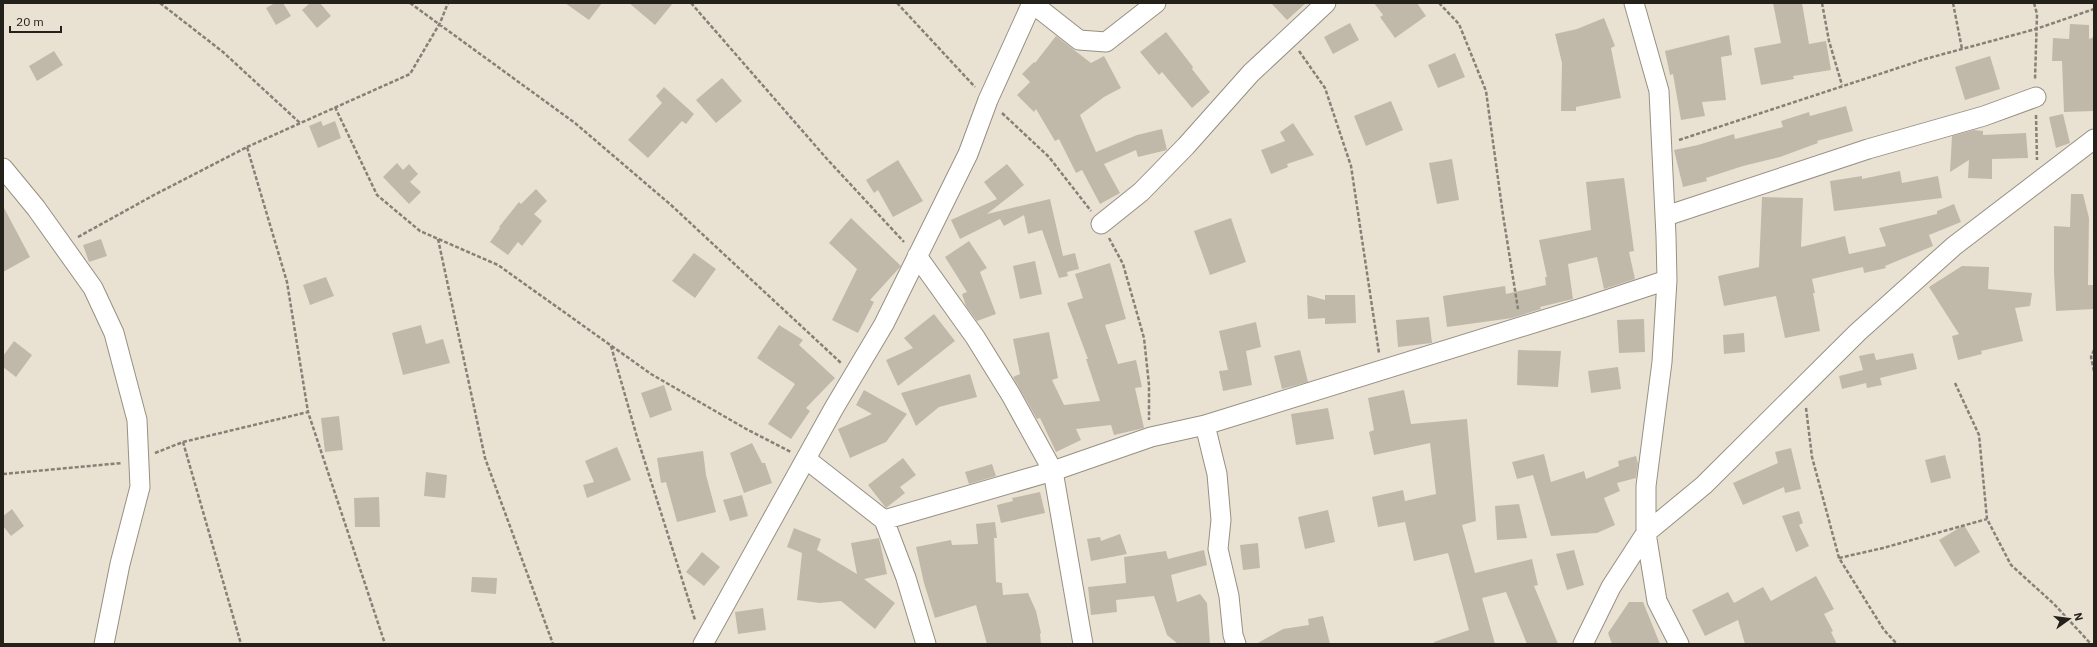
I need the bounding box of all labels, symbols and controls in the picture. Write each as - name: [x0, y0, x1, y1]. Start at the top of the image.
- scale bar: [10, 8, 61, 34]
- text: 20 m: [16, 14, 44, 29]
- north arrow: [2049, 599, 2089, 639]
- text: N: [2071, 611, 2086, 622]

